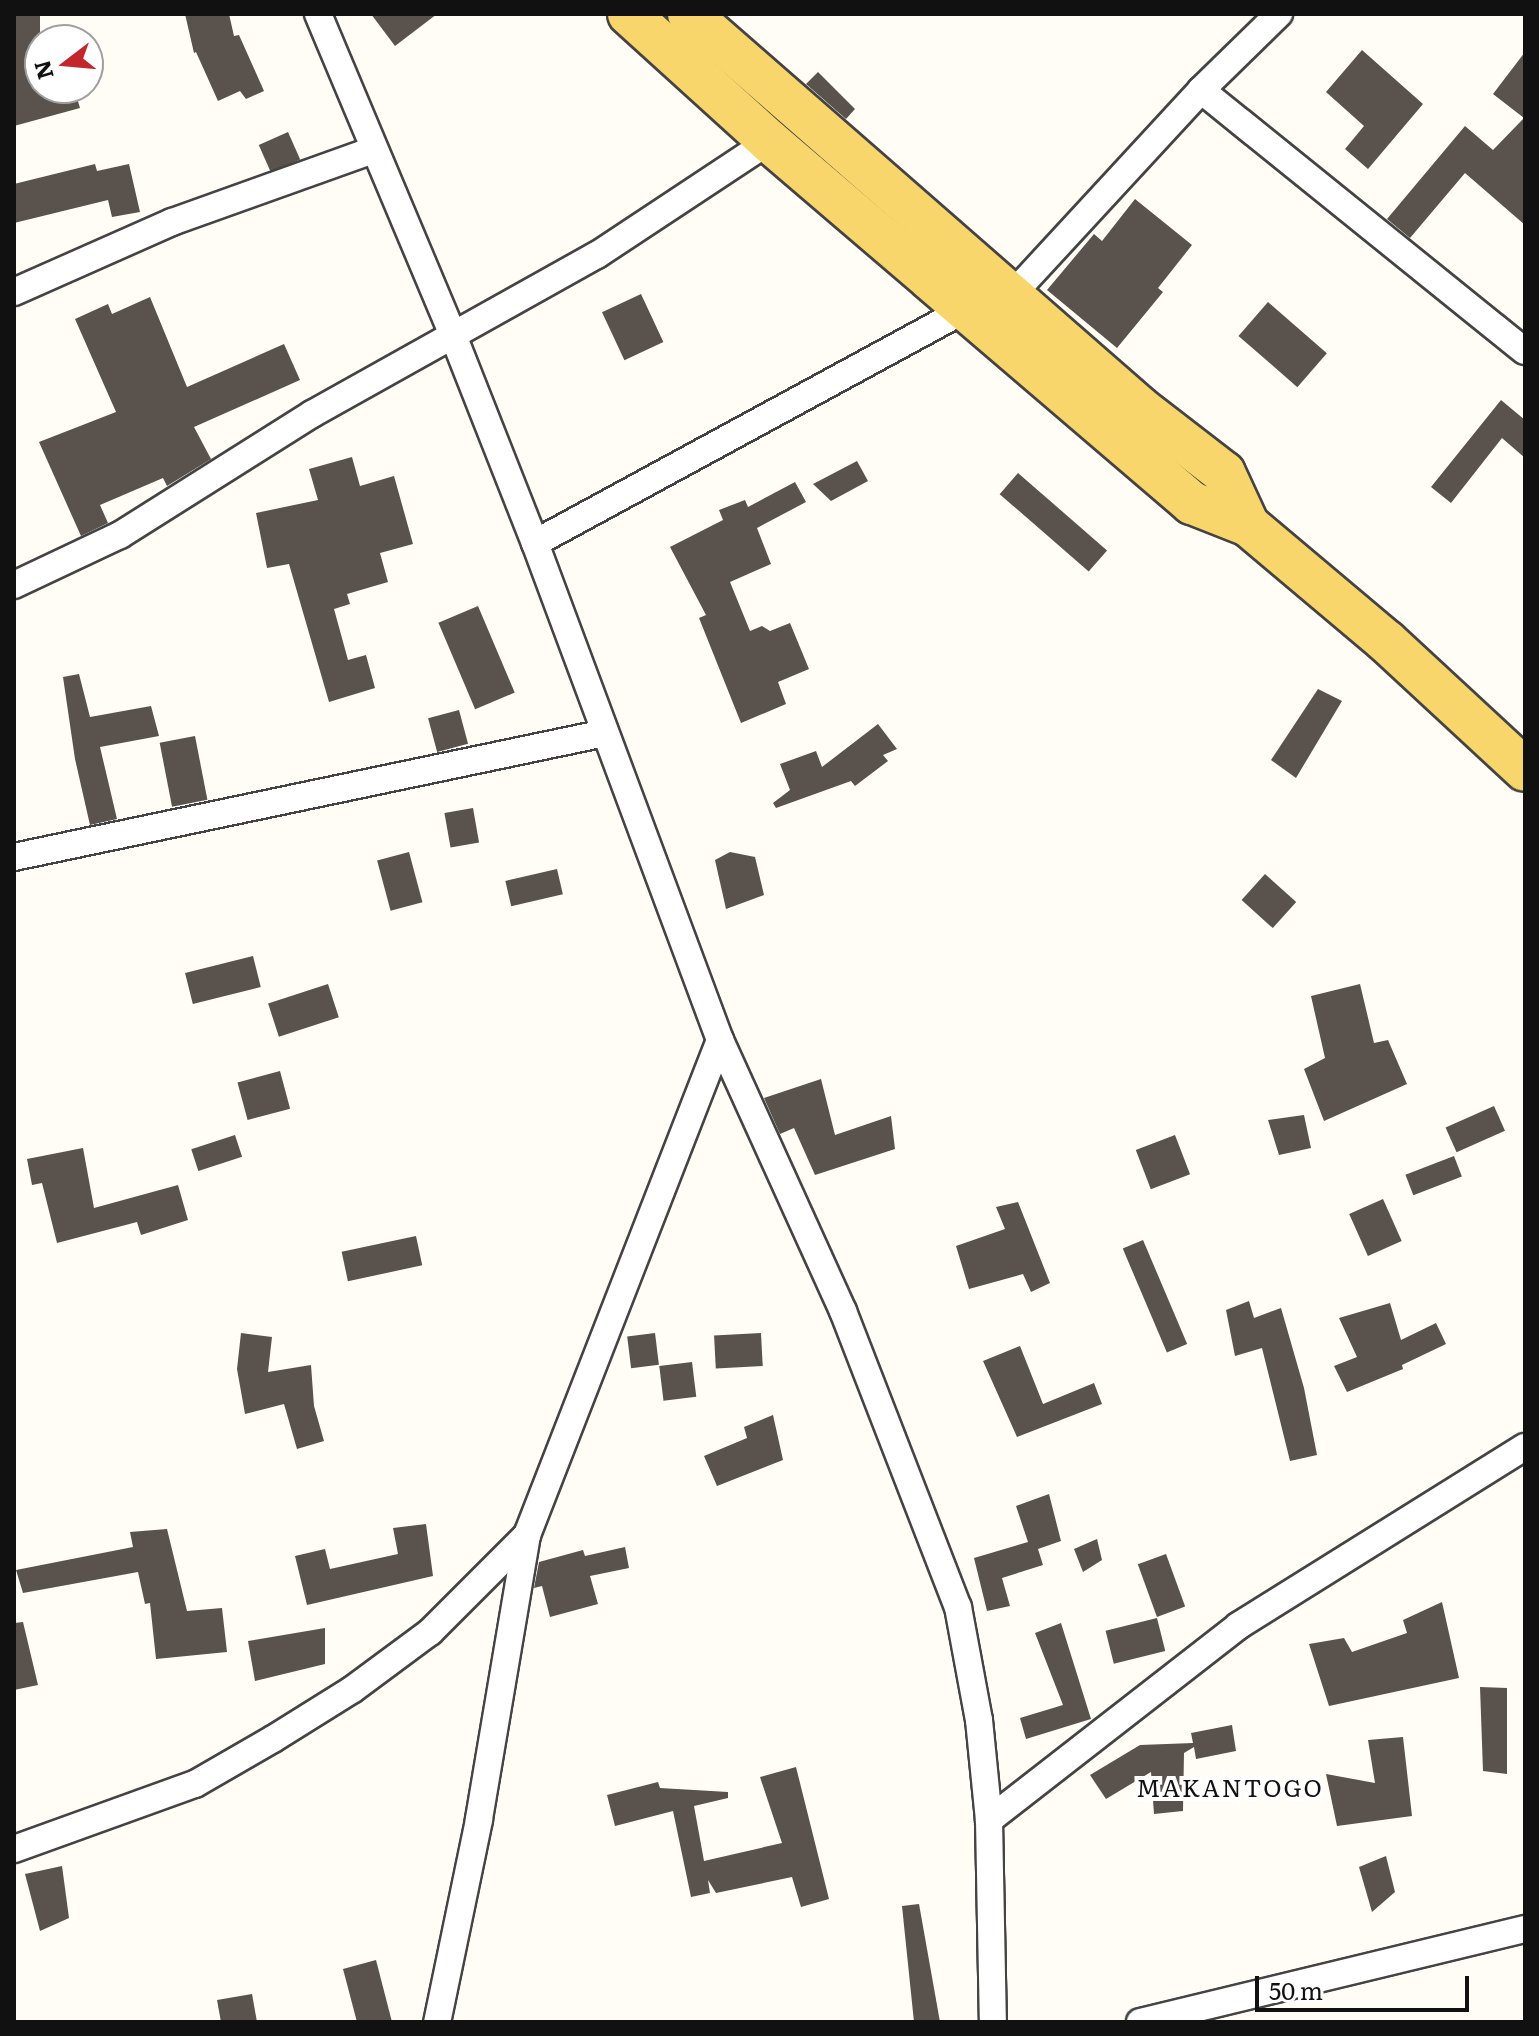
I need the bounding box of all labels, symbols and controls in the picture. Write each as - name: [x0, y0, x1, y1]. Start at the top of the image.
- north arrow: [24, 24, 104, 104]
- text: N: [24, 57, 61, 84]
- district label: MAKANTOGO: [1136, 1773, 1324, 1801]
- scale bar: [1259, 1960, 1473, 2010]
- text: 50 m: [1269, 1972, 1323, 2007]

